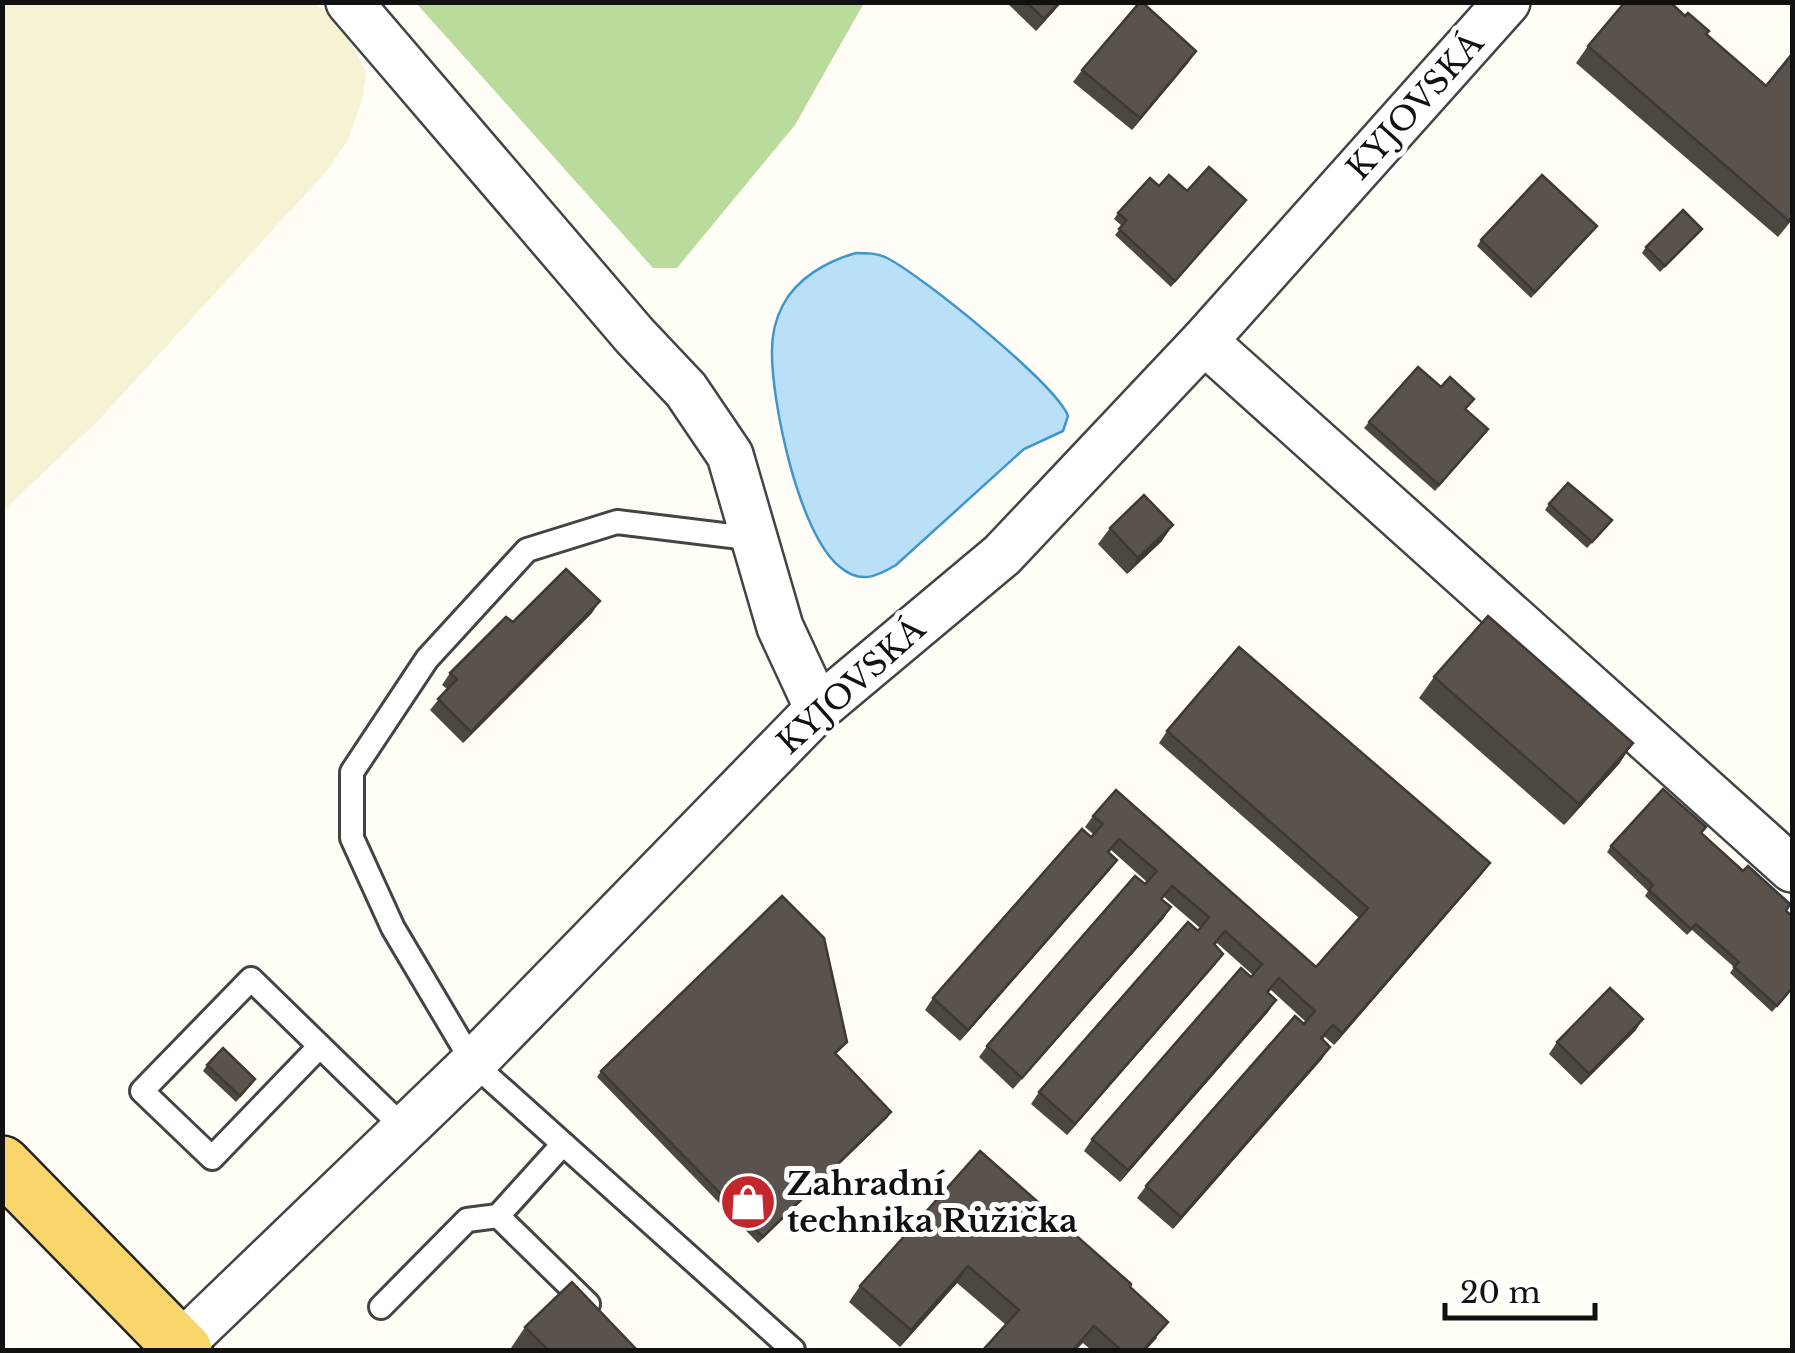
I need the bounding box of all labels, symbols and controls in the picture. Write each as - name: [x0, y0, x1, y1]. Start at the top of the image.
- street label: KYJOVSKÁ: [1338, 23, 1493, 188]
- street label: KYJOVSKÁ: [769, 608, 934, 763]
- place label: Zahradní technika Růžička: [787, 1164, 1078, 1241]
- shop icon: Zahradní technika Růžička: [718, 1172, 778, 1232]
- scale bar: [1445, 1258, 1595, 1320]
- text: 20 m: [1460, 1274, 1541, 1311]

